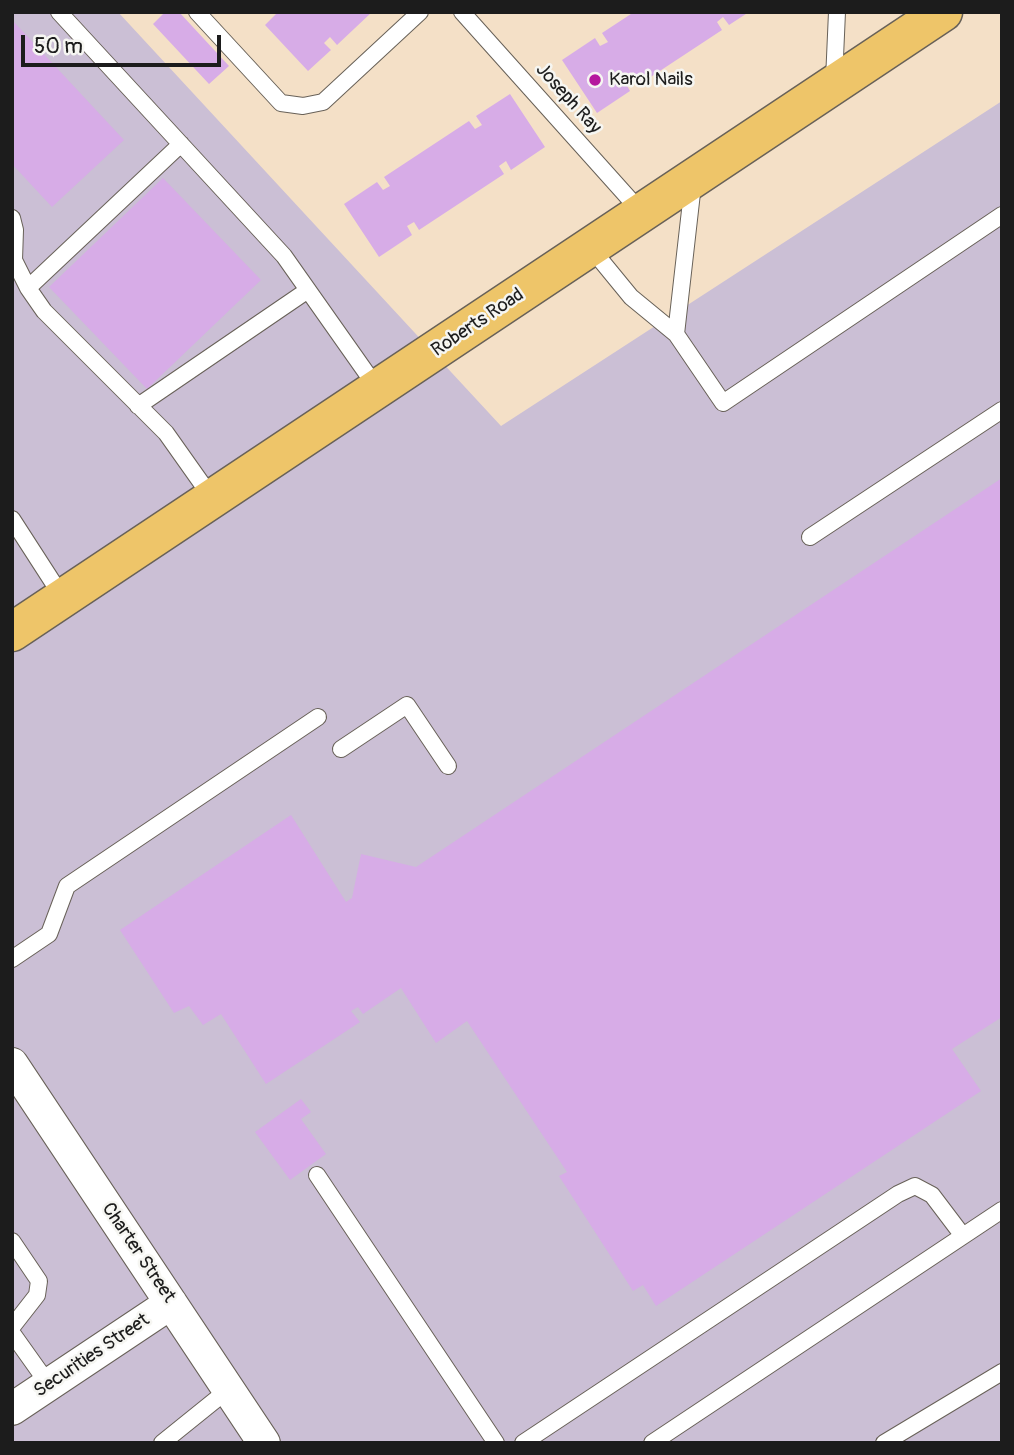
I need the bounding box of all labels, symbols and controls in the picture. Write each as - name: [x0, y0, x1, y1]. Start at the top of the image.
- scale bar: [24, 21, 224, 65]
- text: 50 m: [34, 33, 83, 60]
- street label: Joseph Ray: [530, 59, 606, 139]
- place label: Karol Nails: [609, 69, 693, 91]
- marker: Karol Nails: [587, 72, 603, 88]
- street label: Roberts Road: [428, 284, 528, 362]
- street label: Charter Street: [96, 1199, 180, 1307]
- street label: Securities Street: [30, 1309, 154, 1403]

